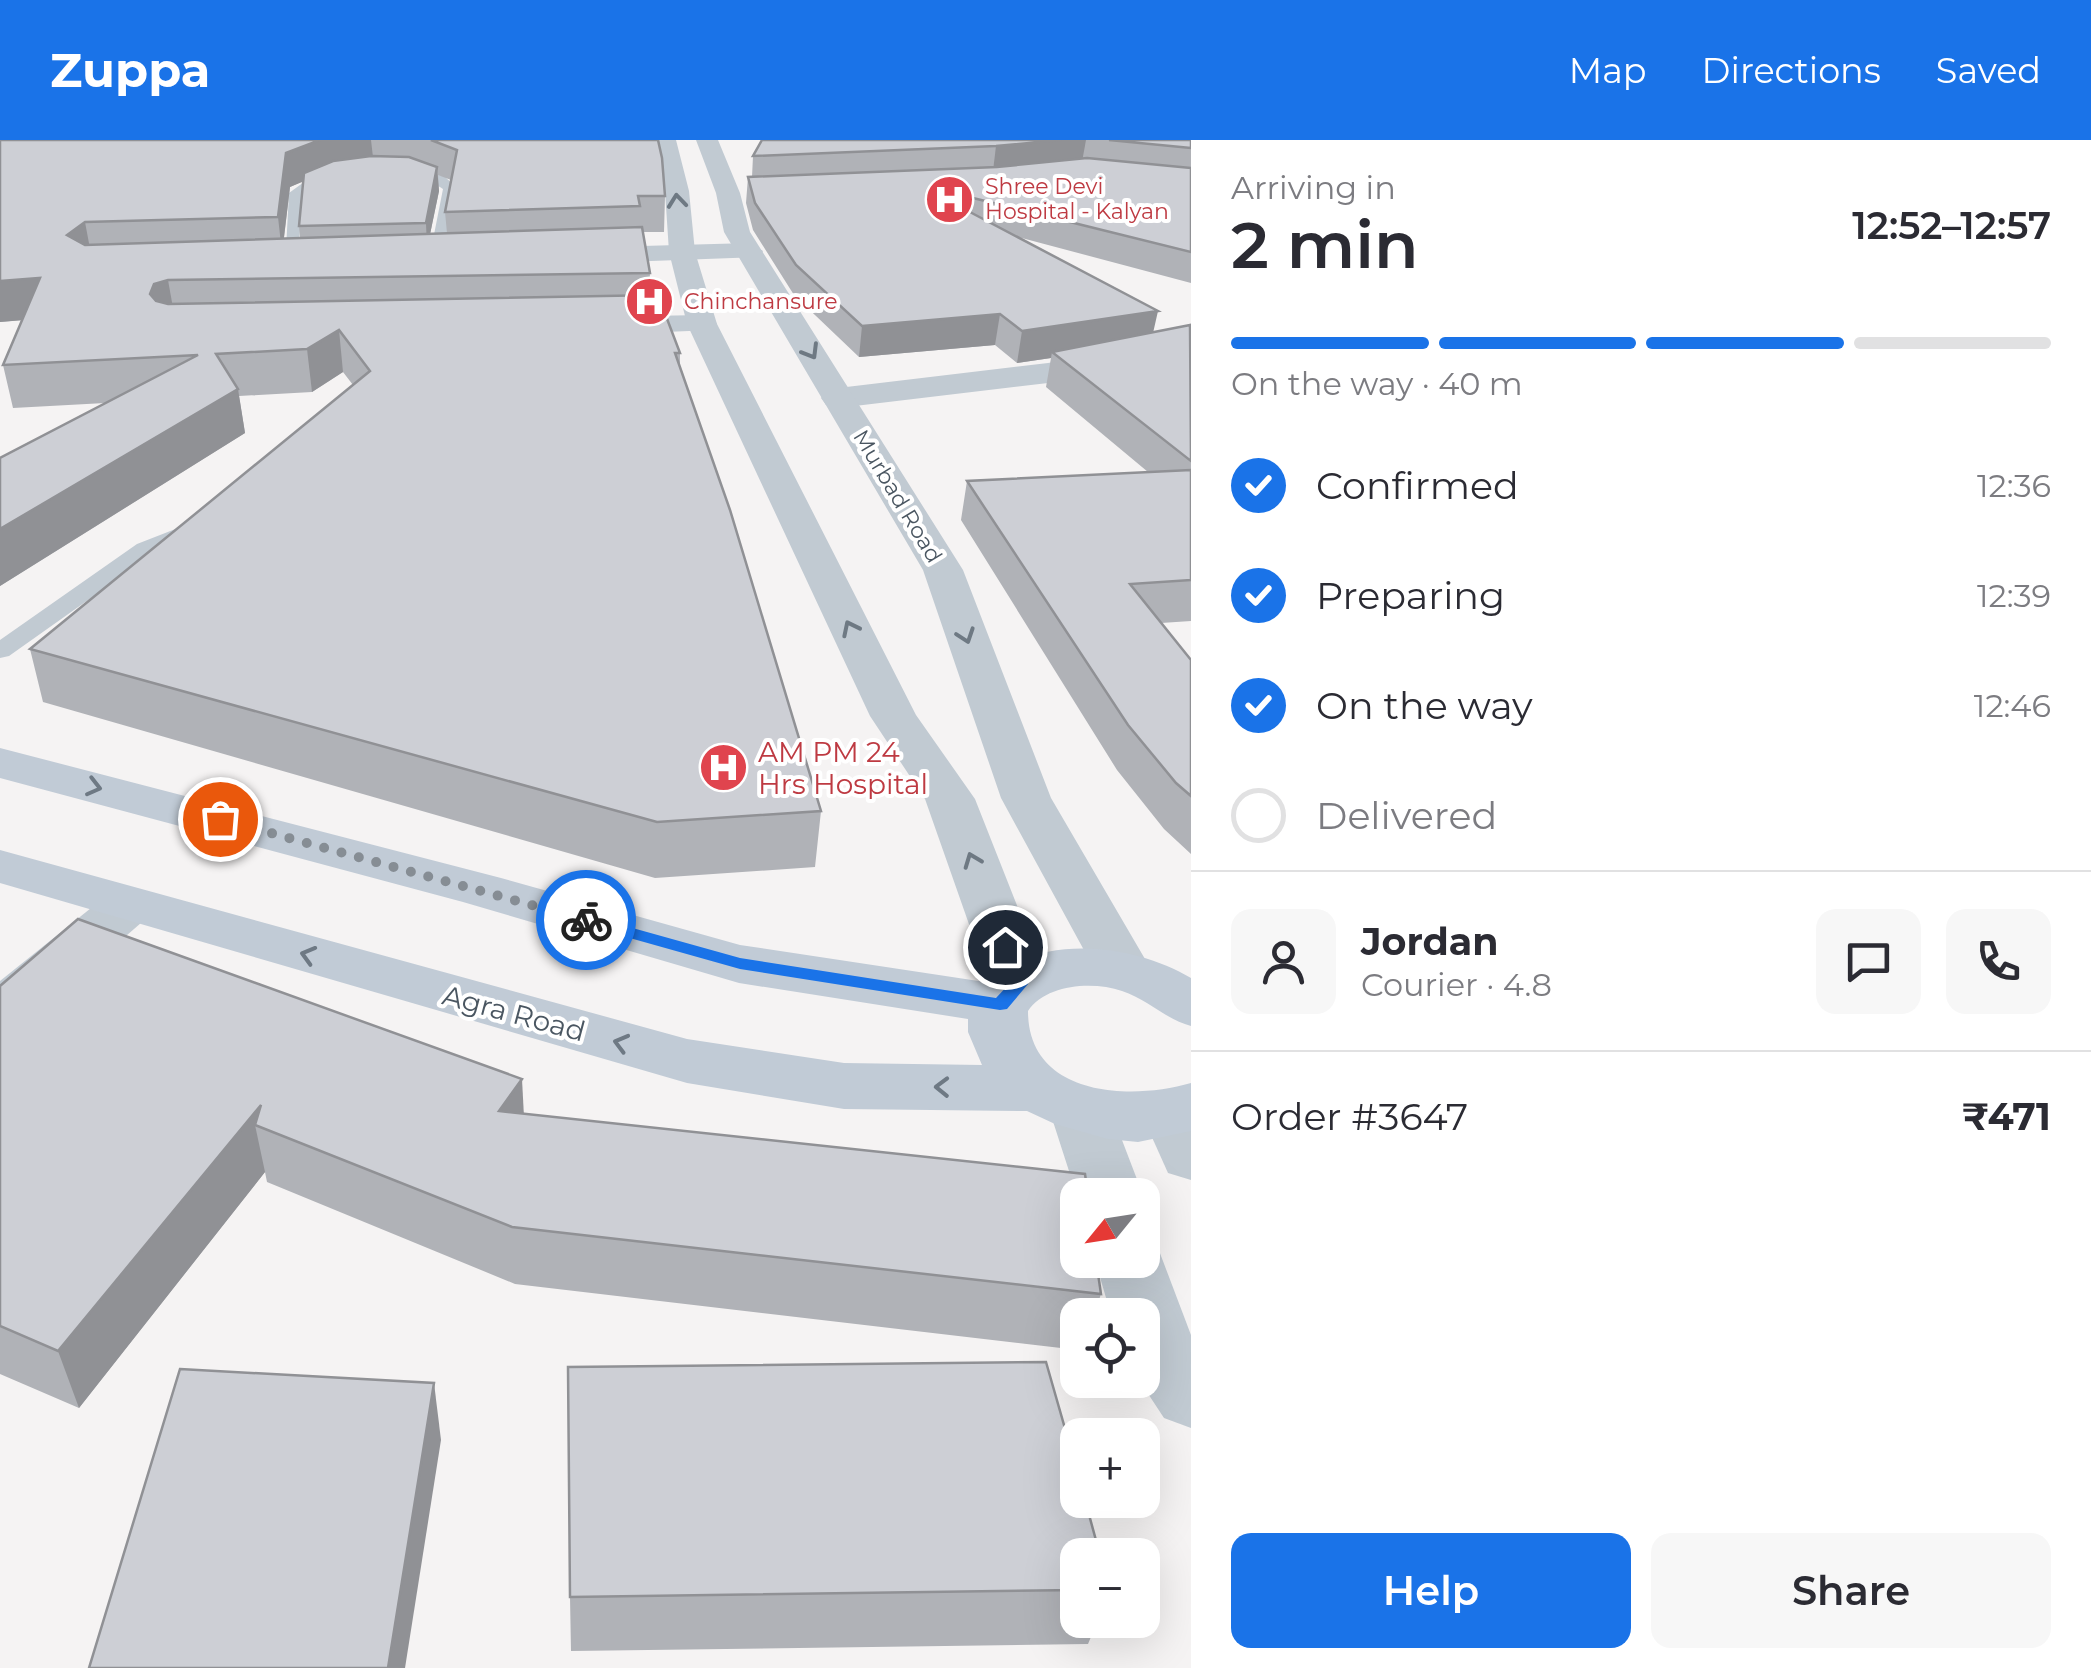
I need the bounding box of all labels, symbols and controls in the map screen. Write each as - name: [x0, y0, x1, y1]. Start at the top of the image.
- text: Zuppa: [50, 41, 210, 99]
- text: Map: [1569, 49, 1647, 92]
- text: Directions: [1702, 49, 1881, 92]
- text: Saved: [1936, 49, 2041, 92]
- text: Arriving in: [1231, 168, 1396, 207]
- hospital icon: Shree Devi Hospital - Kalyan: [924, 173, 976, 225]
- place label: Shree Devi Hospital - Kalyan: [985, 173, 1169, 225]
- one-way arrow: [667, 192, 688, 208]
- text: 12:52–12:57: [1852, 202, 2051, 249]
- text: 2 min: [1231, 205, 1419, 284]
- hospital icon: Chinchansure: [623, 275, 675, 327]
- place label: Chinchansure: [684, 288, 838, 315]
- one-way arrow: [799, 341, 818, 359]
- text: On the way · 40 m: [1231, 364, 1523, 403]
- street label: Murbad Road: [847, 425, 948, 568]
- icon: check: [1231, 458, 1286, 513]
- text: Confirmed: [1316, 462, 1519, 509]
- text: 12:36: [1977, 466, 2051, 505]
- icon: check: [1231, 568, 1286, 623]
- text: Preparing: [1316, 572, 1505, 619]
- text: 12:39: [1977, 576, 2051, 615]
- one-way arrow: [843, 621, 863, 639]
- one-way arrow: [955, 626, 975, 643]
- icon: check: [1231, 678, 1286, 733]
- text: On the way: [1316, 682, 1533, 729]
- text: 12:46: [1974, 686, 2051, 725]
- place label: AM PM 24 Hrs Hospital: [758, 735, 928, 801]
- hospital icon: AM PM 24 Hrs Hospital: [697, 742, 749, 794]
- one-way arrow: [85, 776, 102, 797]
- pin: [178, 777, 263, 862]
- icon: bag: [193, 792, 248, 847]
- text: Delivered: [1316, 792, 1497, 839]
- one-way arrow: [964, 852, 984, 869]
- courier: [536, 870, 636, 970]
- icon: bike: [559, 893, 614, 948]
- pin: [963, 905, 1048, 990]
- button: person: [1231, 909, 1336, 1014]
- button: chat: [1816, 909, 1921, 1014]
- button: phone: [1946, 909, 2051, 1014]
- text: Jordan: [1361, 918, 1499, 965]
- icon: home: [978, 920, 1033, 975]
- one-way arrow: [300, 946, 317, 967]
- text: Courier · 4.8: [1361, 965, 1552, 1004]
- street label: Agra Road: [439, 978, 589, 1048]
- one-way arrow: [613, 1033, 630, 1054]
- one-way arrow: [933, 1077, 949, 1098]
- text: Order #3647: [1231, 1093, 1468, 1140]
- text: ₹471: [1962, 1093, 2051, 1140]
- north arrow: [1060, 1178, 1160, 1278]
- map controls: [1060, 1178, 1160, 1638]
- button: locate: [1060, 1298, 1160, 1398]
- button: +: [1060, 1418, 1160, 1518]
- button: Help: [1231, 1533, 1631, 1648]
- button: Share: [1651, 1533, 2051, 1648]
- button: −: [1060, 1538, 1160, 1638]

